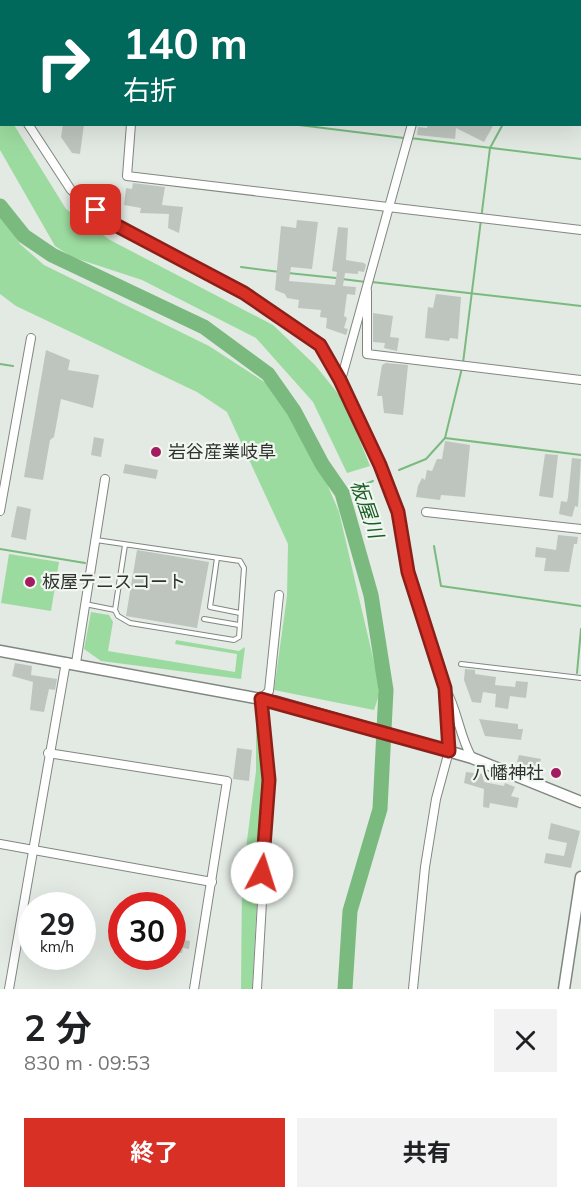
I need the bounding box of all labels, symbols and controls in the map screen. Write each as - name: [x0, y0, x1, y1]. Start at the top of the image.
- text: 140 m: [123, 17, 248, 70]
- icon: right: [24, 24, 102, 102]
- text: 右折: [123, 73, 177, 107]
- pin: [70, 184, 121, 235]
- icon: arrive: [79, 193, 112, 226]
- place label: 岩谷産業岐阜: [168, 440, 276, 463]
- marker: 岩谷産業岐阜: [149, 445, 163, 459]
- water label: 板屋川: [346, 476, 390, 543]
- place label: 板屋テニスコート: [42, 570, 186, 593]
- marker: 板屋テニスコート: [23, 575, 37, 589]
- place label: 八幡神社: [472, 761, 544, 784]
- marker: 八幡神社: [549, 766, 563, 780]
- position arrow: [230, 841, 294, 905]
- speed limit sign: 30: [108, 892, 186, 970]
- text: 29: [39, 905, 75, 943]
- text: km/h: [40, 937, 74, 956]
- text: 2 分: [24, 1005, 91, 1050]
- button: close: [494, 1009, 557, 1072]
- text: 830 m · 09:53: [24, 1050, 150, 1075]
- button: 終了: [24, 1118, 285, 1187]
- button: 共有: [297, 1118, 557, 1187]

